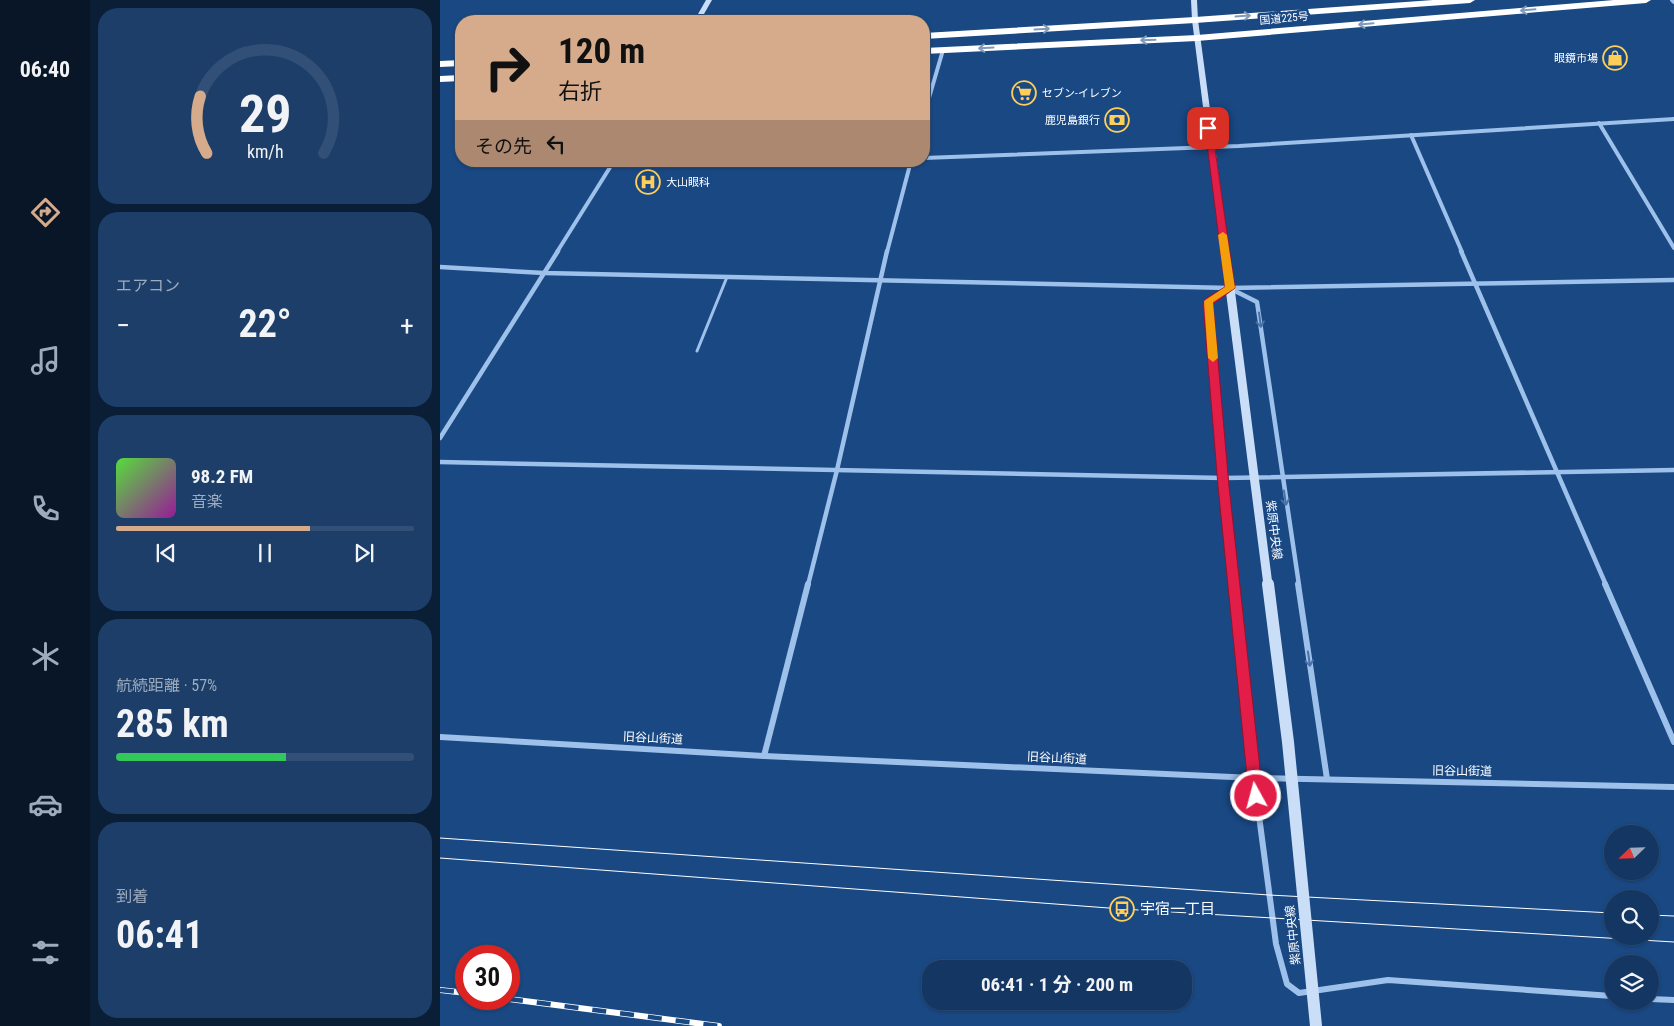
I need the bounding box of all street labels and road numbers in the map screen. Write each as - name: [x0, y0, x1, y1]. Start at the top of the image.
- street label: 国道225号: [1259, 10, 1309, 27]
- street label: 紫原中央線: [1263, 499, 1285, 561]
- street label: 旧谷山街道: [623, 729, 683, 747]
- street label: 旧谷山街道: [1027, 749, 1087, 767]
- street label: 旧谷山街道: [1432, 763, 1492, 779]
- street label: 紫原中央線: [1283, 904, 1303, 966]

